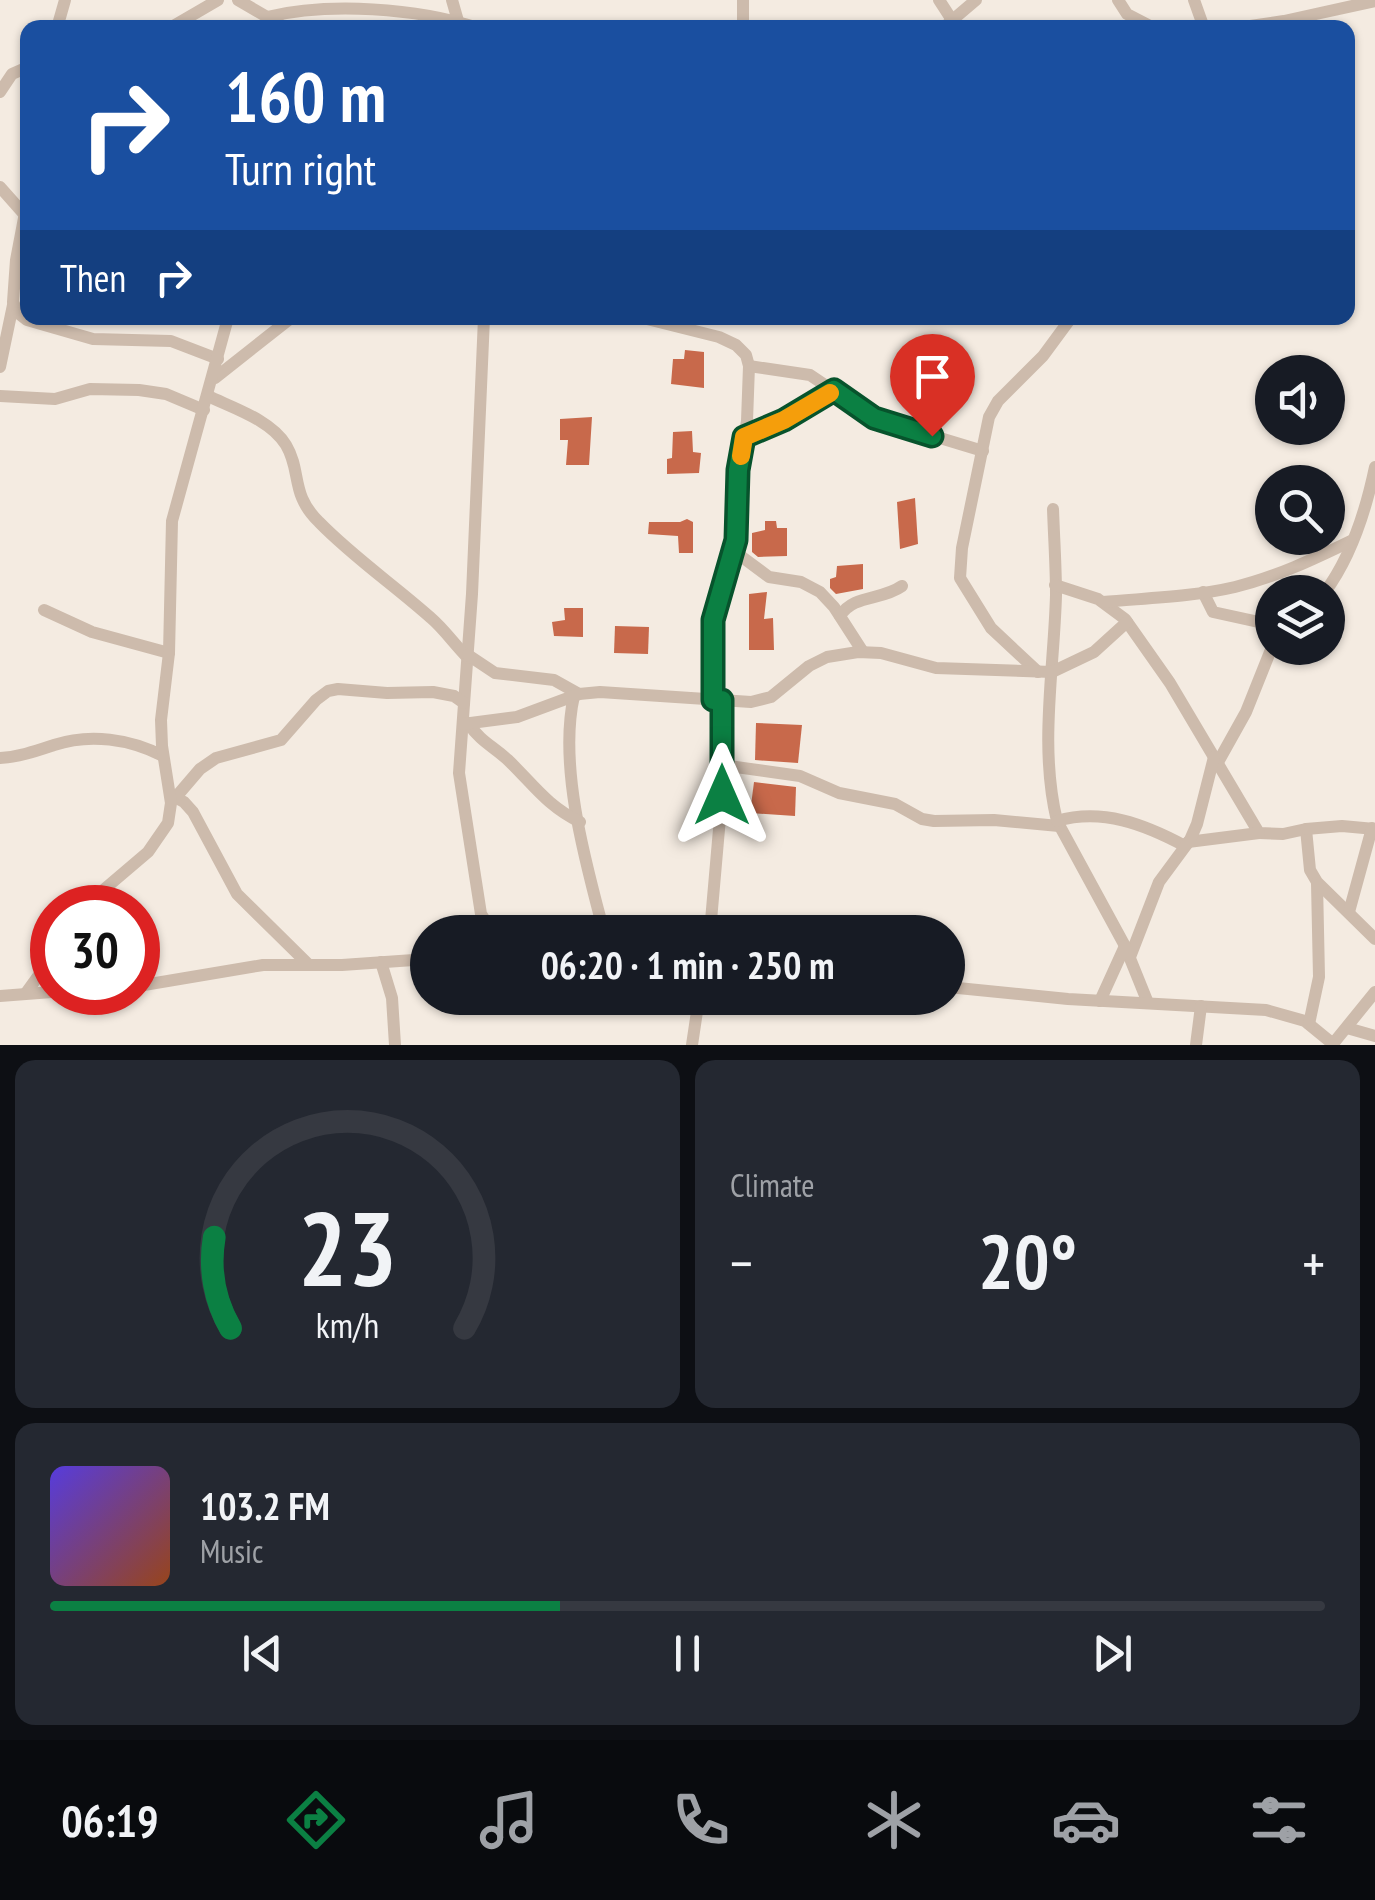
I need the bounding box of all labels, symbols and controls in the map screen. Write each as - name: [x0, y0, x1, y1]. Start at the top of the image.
- text: 160 m: [225, 51, 386, 141]
- icon: right: [60, 60, 190, 190]
- text: Turn right: [225, 139, 376, 197]
- icon: right: [146, 250, 201, 305]
- text: Then: [60, 253, 126, 302]
- pin: [890, 334, 975, 437]
- icon: arrive: [905, 349, 960, 404]
- map controls: [1255, 355, 1345, 665]
- button: sound: [1255, 355, 1345, 445]
- button: search: [1255, 465, 1345, 555]
- button: layers: [1255, 575, 1345, 665]
- position arrow: [670, 743, 774, 847]
- speed limit sign: 30: [30, 885, 160, 1015]
- text: 06:20 · 1 min · 250 m: [541, 940, 834, 989]
- text: Climate: [730, 1164, 814, 1206]
- text: 23: [298, 1180, 397, 1315]
- text: 20°: [978, 1213, 1077, 1310]
- text: −: [730, 1227, 753, 1298]
- text: +: [1302, 1227, 1325, 1298]
- text: km/h: [316, 1302, 379, 1348]
- text: 103.2 FM: [200, 1481, 330, 1530]
- text: Music: [200, 1530, 263, 1572]
- icon: previous: [235, 1626, 290, 1681]
- icon: pause: [660, 1626, 715, 1681]
- icon: next: [1085, 1626, 1140, 1681]
- icon: directions: [281, 1785, 351, 1855]
- icon: music: [474, 1785, 544, 1855]
- icon: phone: [666, 1785, 736, 1855]
- icon: climate: [859, 1785, 929, 1855]
- icon: car: [1051, 1785, 1121, 1855]
- icon: filters: [1244, 1785, 1314, 1855]
- text: 06:19: [61, 1791, 159, 1849]

